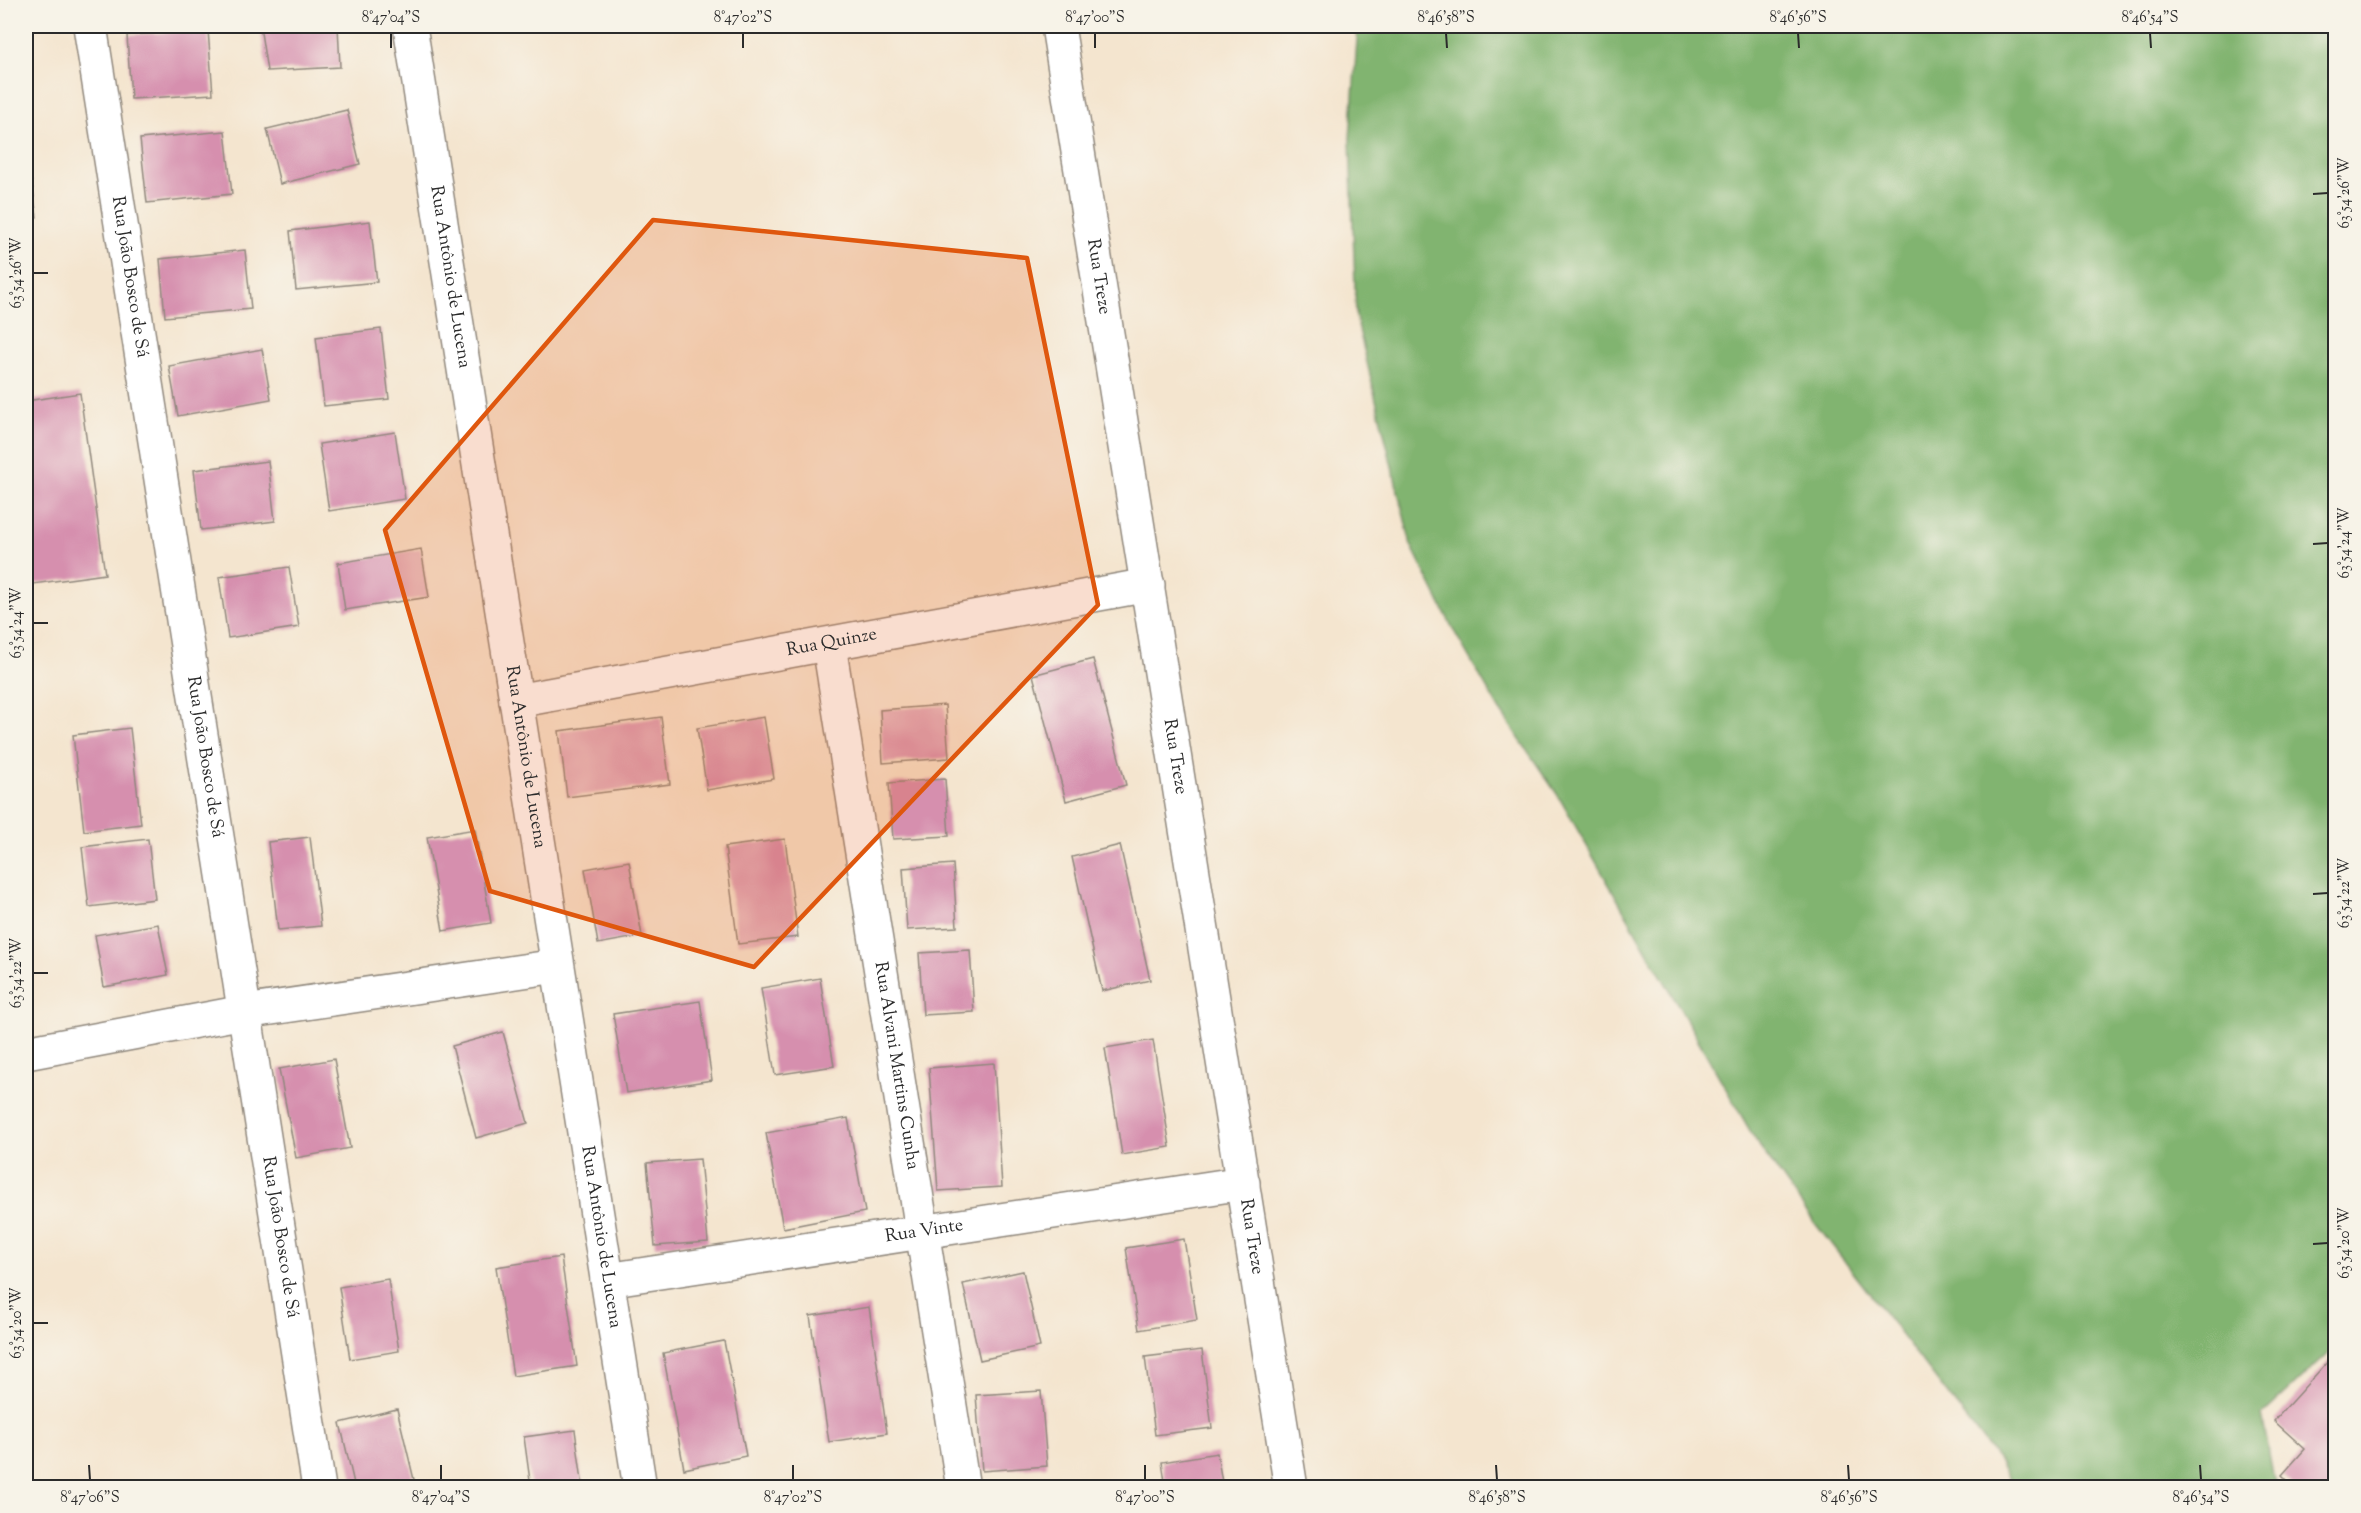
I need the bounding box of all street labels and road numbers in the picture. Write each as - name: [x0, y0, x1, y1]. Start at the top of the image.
- street label: Rua Antônio de Lucena: [422, 184, 477, 370]
- street label: Rua João Bosco de Sá: [104, 194, 155, 360]
- street label: Rua Treze: [1079, 237, 1117, 317]
- street label: Rua Quinze: [784, 622, 879, 664]
- street label: Rua Antônio de Lucena: [498, 664, 552, 850]
- street label: Rua João Bosco de Sá: [179, 674, 230, 840]
- street label: Rua Treze: [1156, 717, 1193, 797]
- street label: Rua Alvani Martins Cunha: [867, 960, 925, 1172]
- street label: Rua Antônio de Lucena: [573, 1144, 628, 1330]
- street label: Rua João Bosco de Sá: [254, 1155, 305, 1320]
- street label: Rua Treze: [1232, 1197, 1270, 1276]
- street label: Rua Vinte: [884, 1213, 965, 1250]

